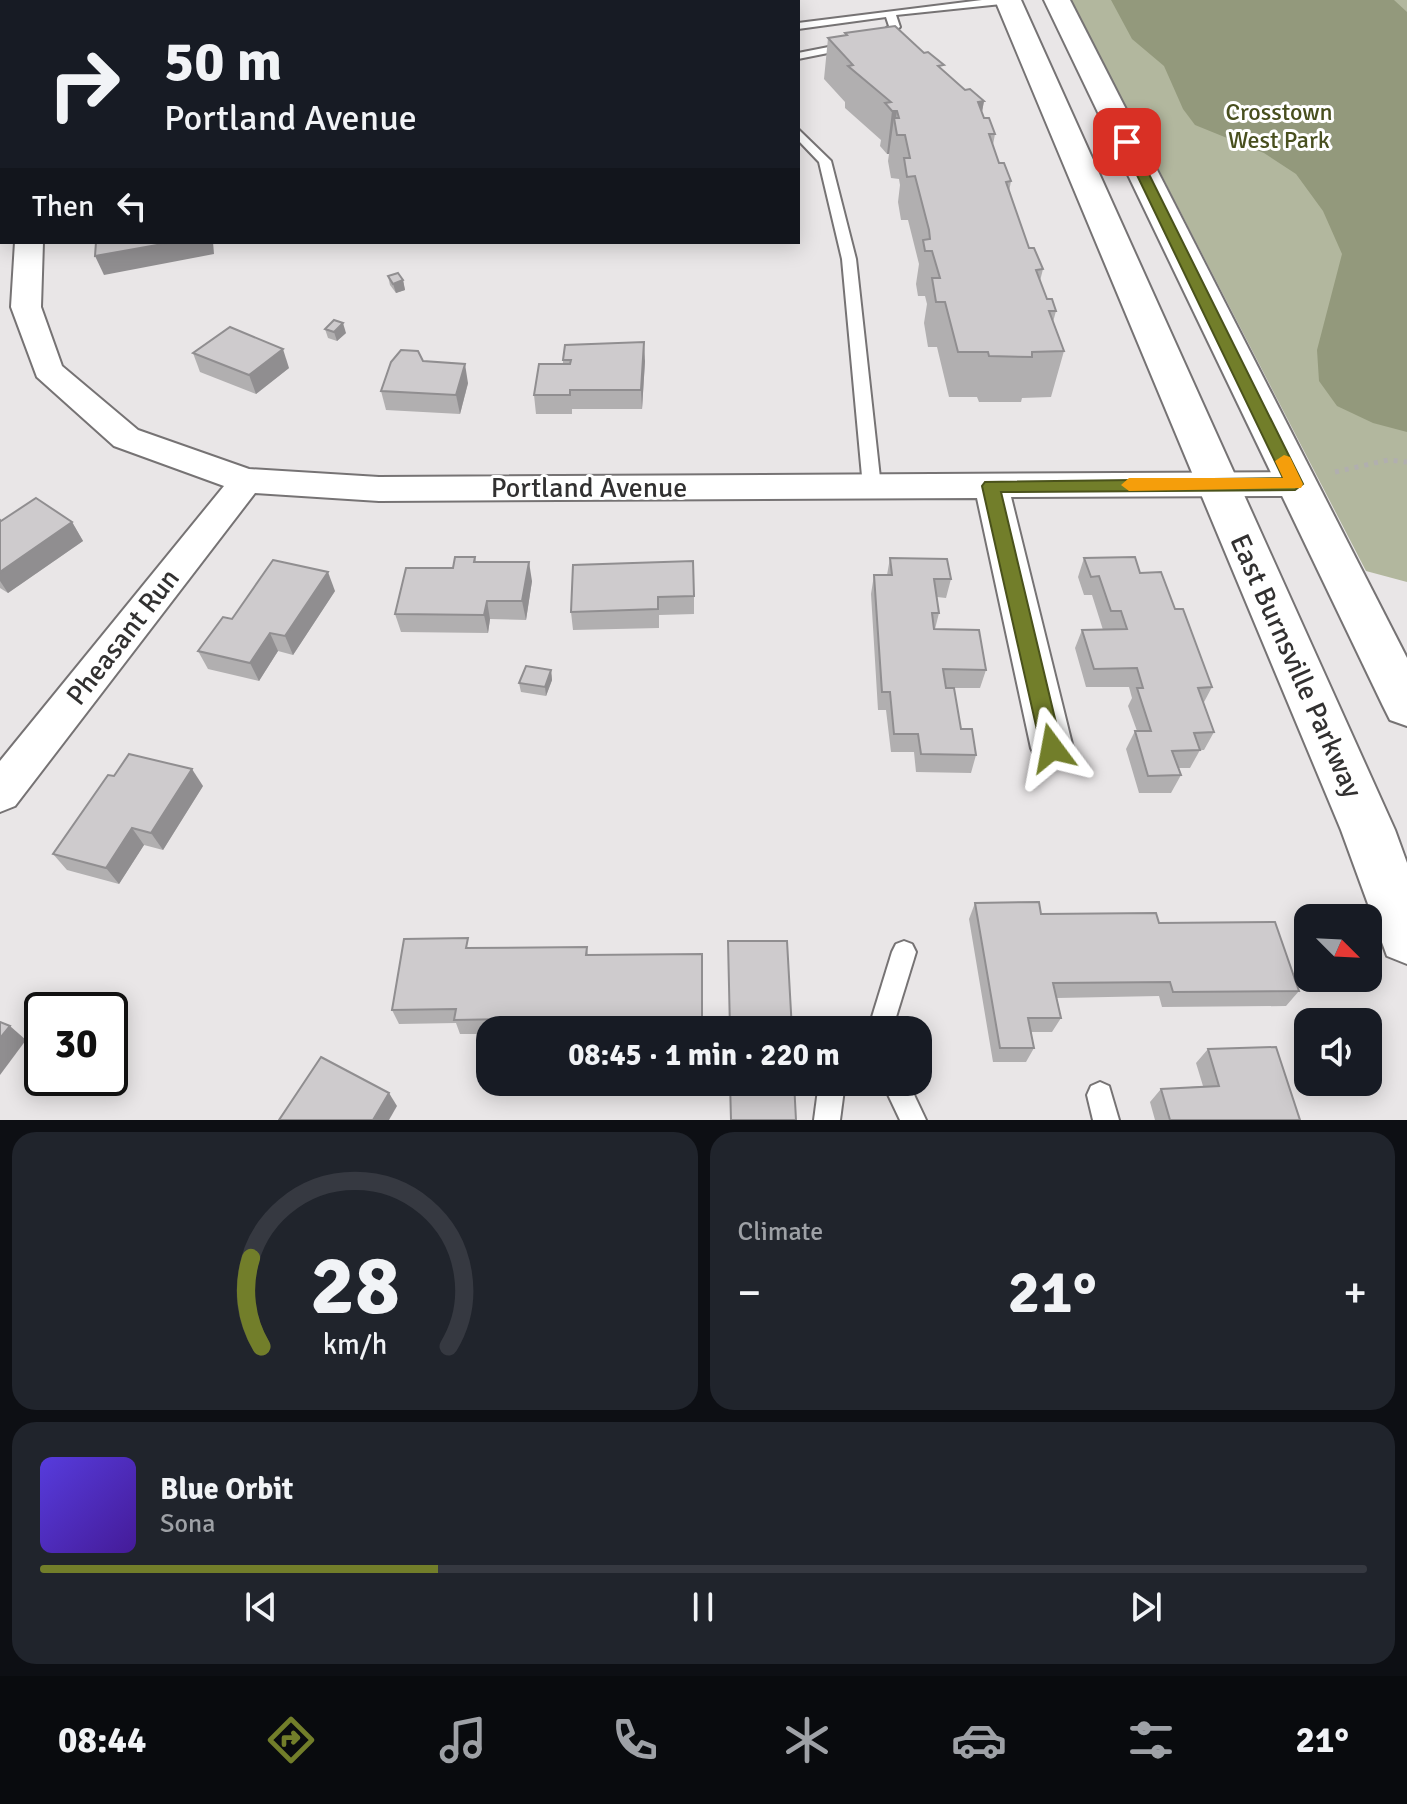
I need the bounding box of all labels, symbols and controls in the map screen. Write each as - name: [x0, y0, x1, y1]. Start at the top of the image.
- text: 50 m: [164, 27, 282, 96]
- icon: right: [32, 32, 136, 136]
- text: Portland Avenue: [164, 96, 417, 141]
- park label: Crosstown West Park: [1225, 97, 1333, 155]
- pin: [1093, 108, 1161, 176]
- icon: arrive: [1105, 120, 1149, 164]
- icon: left: [110, 184, 154, 228]
- text: Then: [32, 188, 94, 225]
- street label: Portland Avenue: [491, 471, 687, 505]
- street label: East Burnsville Parkway: [1223, 529, 1369, 803]
- street label: Pheasant Run: [59, 562, 187, 712]
- position arrow: [1010, 706, 1094, 790]
- north arrow: [1294, 904, 1382, 992]
- map controls: [1294, 904, 1382, 1096]
- speed limit sign: 30: [24, 992, 128, 1096]
- button: sound: [1294, 1008, 1382, 1096]
- text: 08:45 · 1 min · 220 m: [568, 1037, 840, 1074]
- text: Climate: [738, 1216, 823, 1248]
- text: 28: [310, 1235, 400, 1337]
- text: 21°: [1008, 1256, 1097, 1330]
- text: −: [738, 1266, 761, 1320]
- text: +: [1343, 1266, 1367, 1320]
- text: km/h: [322, 1327, 387, 1362]
- text: Blue Orbit: [160, 1471, 293, 1508]
- text: Sona: [160, 1508, 215, 1540]
- icon: previous: [239, 1585, 283, 1629]
- icon: pause: [681, 1585, 725, 1629]
- icon: next: [1124, 1585, 1168, 1629]
- icon: directions: [263, 1712, 319, 1768]
- icon: music: [435, 1712, 491, 1768]
- icon: phone: [607, 1712, 663, 1768]
- icon: climate: [779, 1712, 835, 1768]
- icon: car: [951, 1712, 1007, 1768]
- icon: filters: [1123, 1712, 1179, 1768]
- text: 08:44: [58, 1718, 146, 1763]
- text: 21°: [1296, 1718, 1349, 1763]

